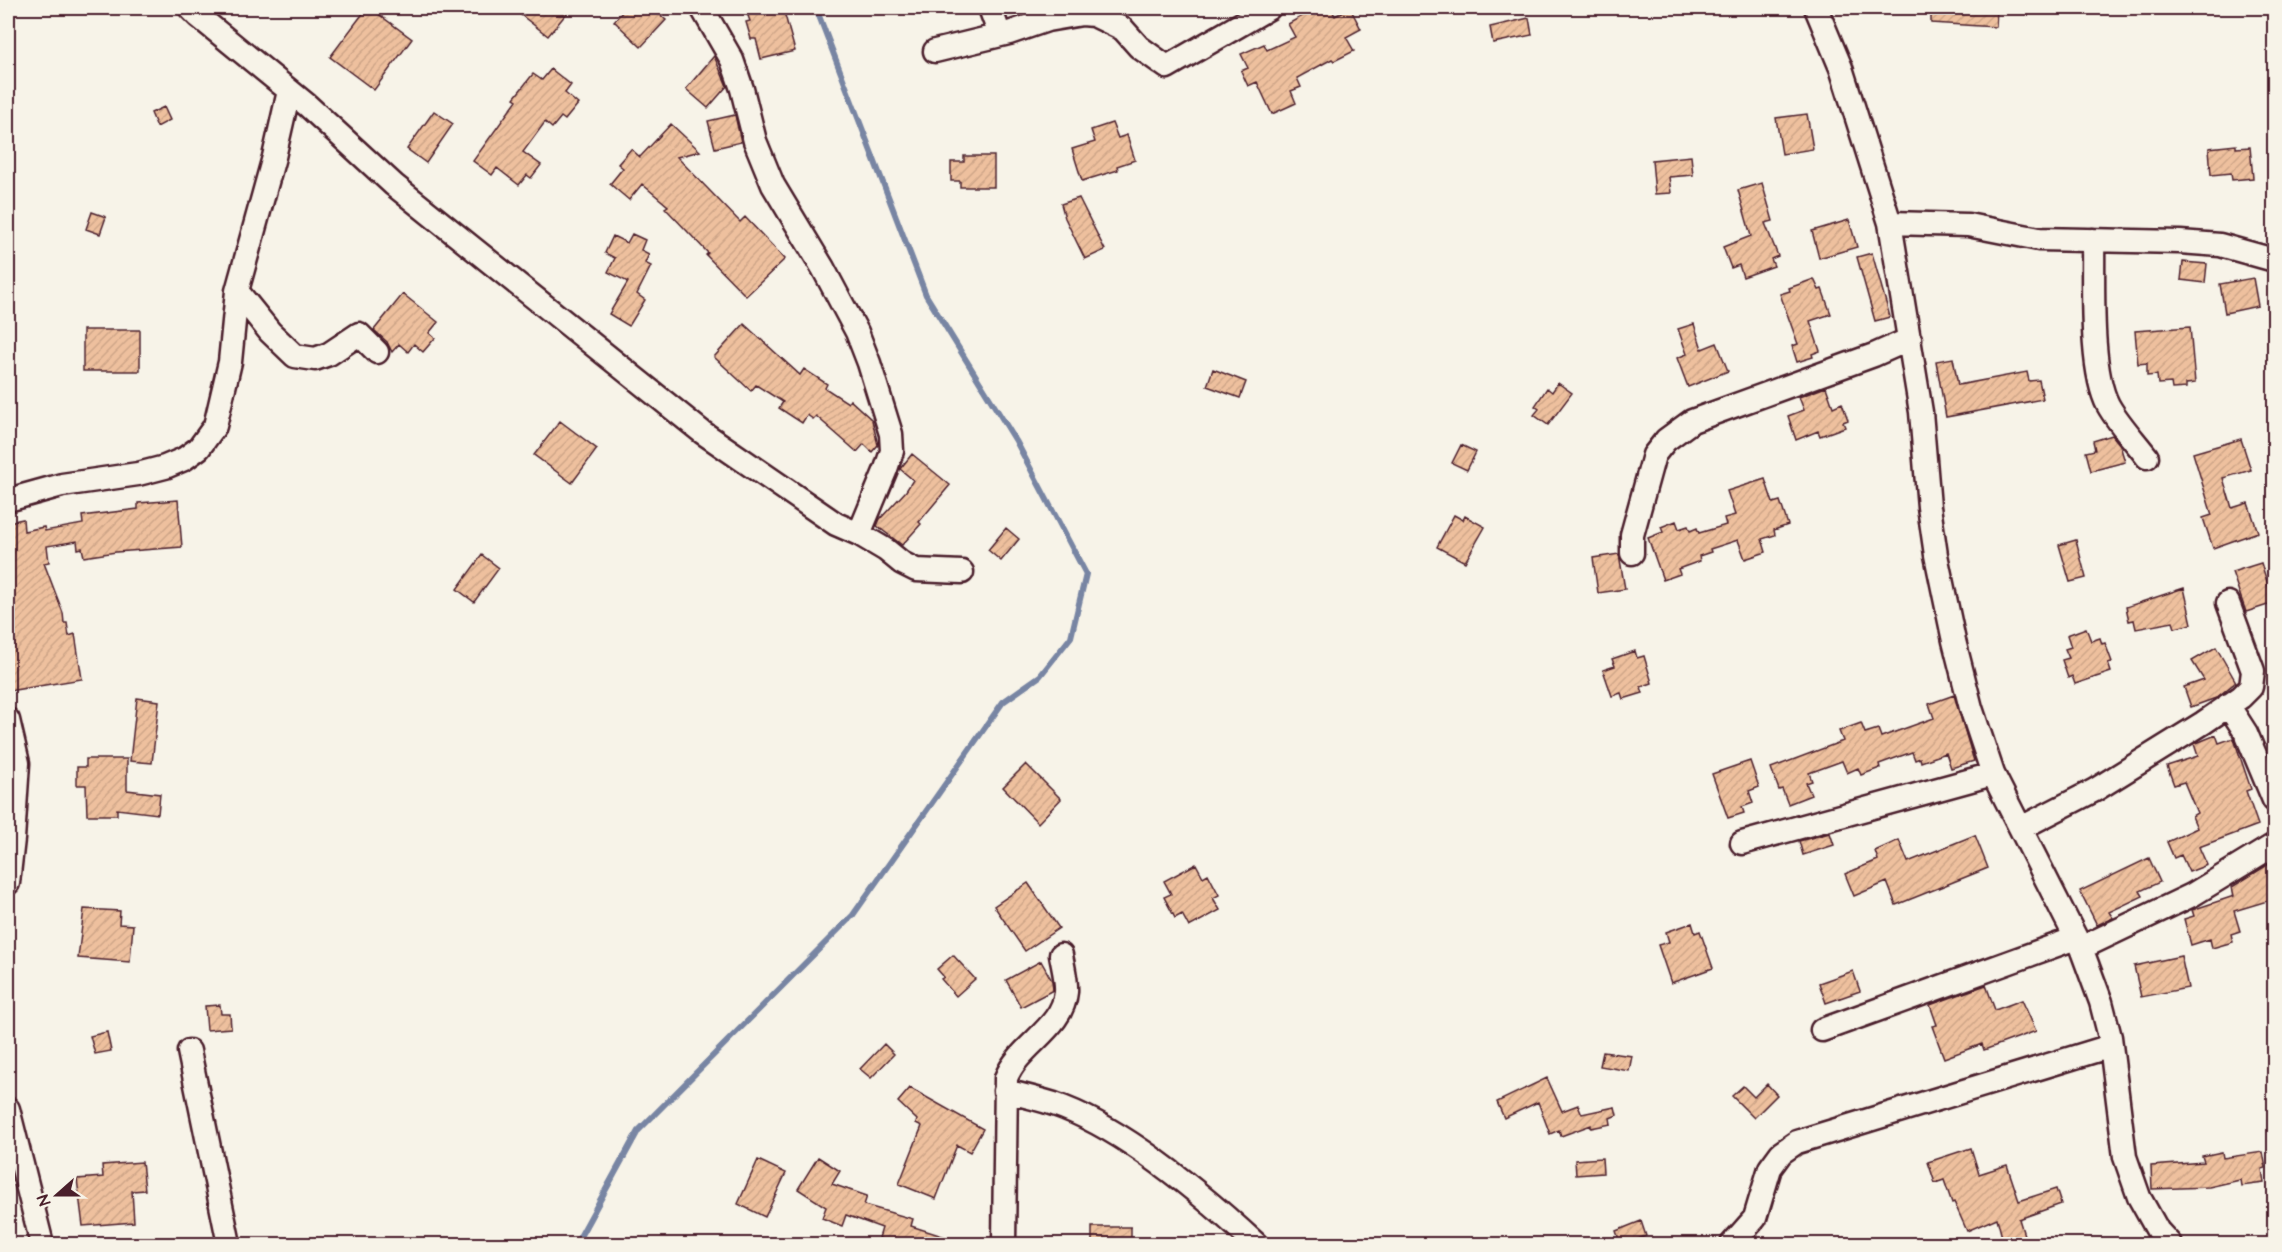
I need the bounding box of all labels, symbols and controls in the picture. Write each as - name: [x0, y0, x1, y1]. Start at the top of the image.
- north arrow: [27, 1165, 87, 1225]
- text: N: [32, 1191, 56, 1209]

